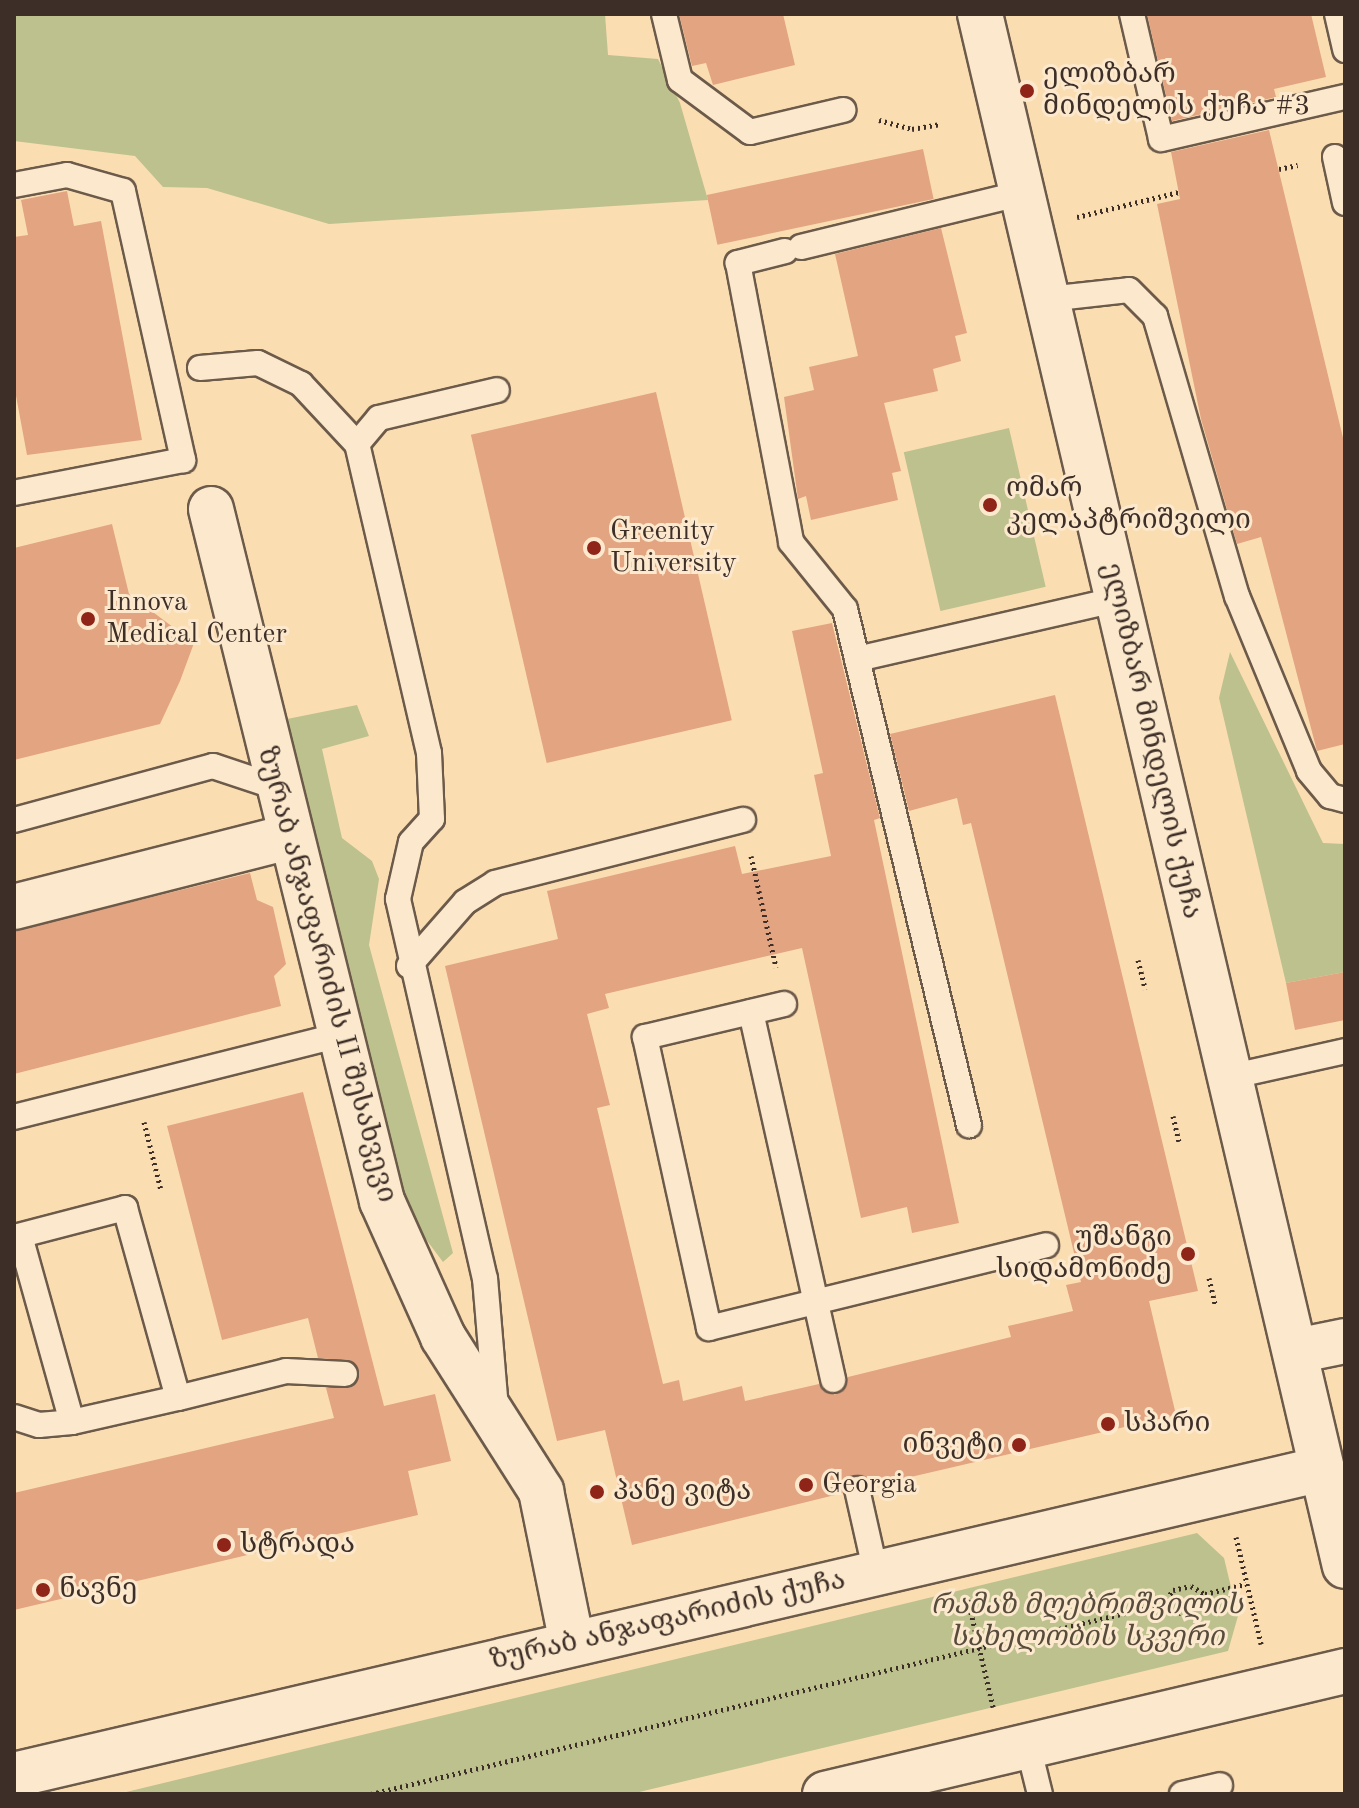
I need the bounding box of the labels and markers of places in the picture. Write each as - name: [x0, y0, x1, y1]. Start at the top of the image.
- place label: ელიზბარ მინდელის ქუჩა #3: [1043, 58, 1310, 124]
- marker: ელიზბარ მინდელის ქუჩა #3: [1018, 82, 1036, 100]
- place label: ომარ კელაპტრიშვილი: [1006, 472, 1251, 538]
- marker: ომარ კელაპტრიშვილი: [981, 496, 999, 514]
- place label: Greenity University: [610, 515, 737, 581]
- marker: Greenity University: [585, 539, 603, 557]
- place label: Innova Medical Center: [106, 586, 287, 652]
- marker: Innova Medical Center: [77, 608, 99, 630]
- place label: უშანგი სიდამონიძე: [996, 1221, 1172, 1287]
- marker: უშანგი სიდამონიძე: [1179, 1245, 1197, 1263]
- place label: სპარი: [1124, 1407, 1210, 1441]
- marker: სპარი: [1099, 1415, 1117, 1433]
- place label: ინვეტი: [903, 1428, 1003, 1462]
- marker: ინვეტი: [1010, 1436, 1028, 1454]
- place label: Georgia: [822, 1468, 917, 1502]
- place label: პანე ვიტა: [613, 1475, 751, 1509]
- marker: Georgia: [797, 1476, 815, 1494]
- marker: პანე ვიტა: [588, 1483, 606, 1501]
- place label: სტრადა: [240, 1528, 355, 1562]
- marker: სტრადა: [215, 1536, 233, 1554]
- place label: ნავნე: [59, 1573, 138, 1607]
- marker: ნავნე: [34, 1581, 52, 1599]

